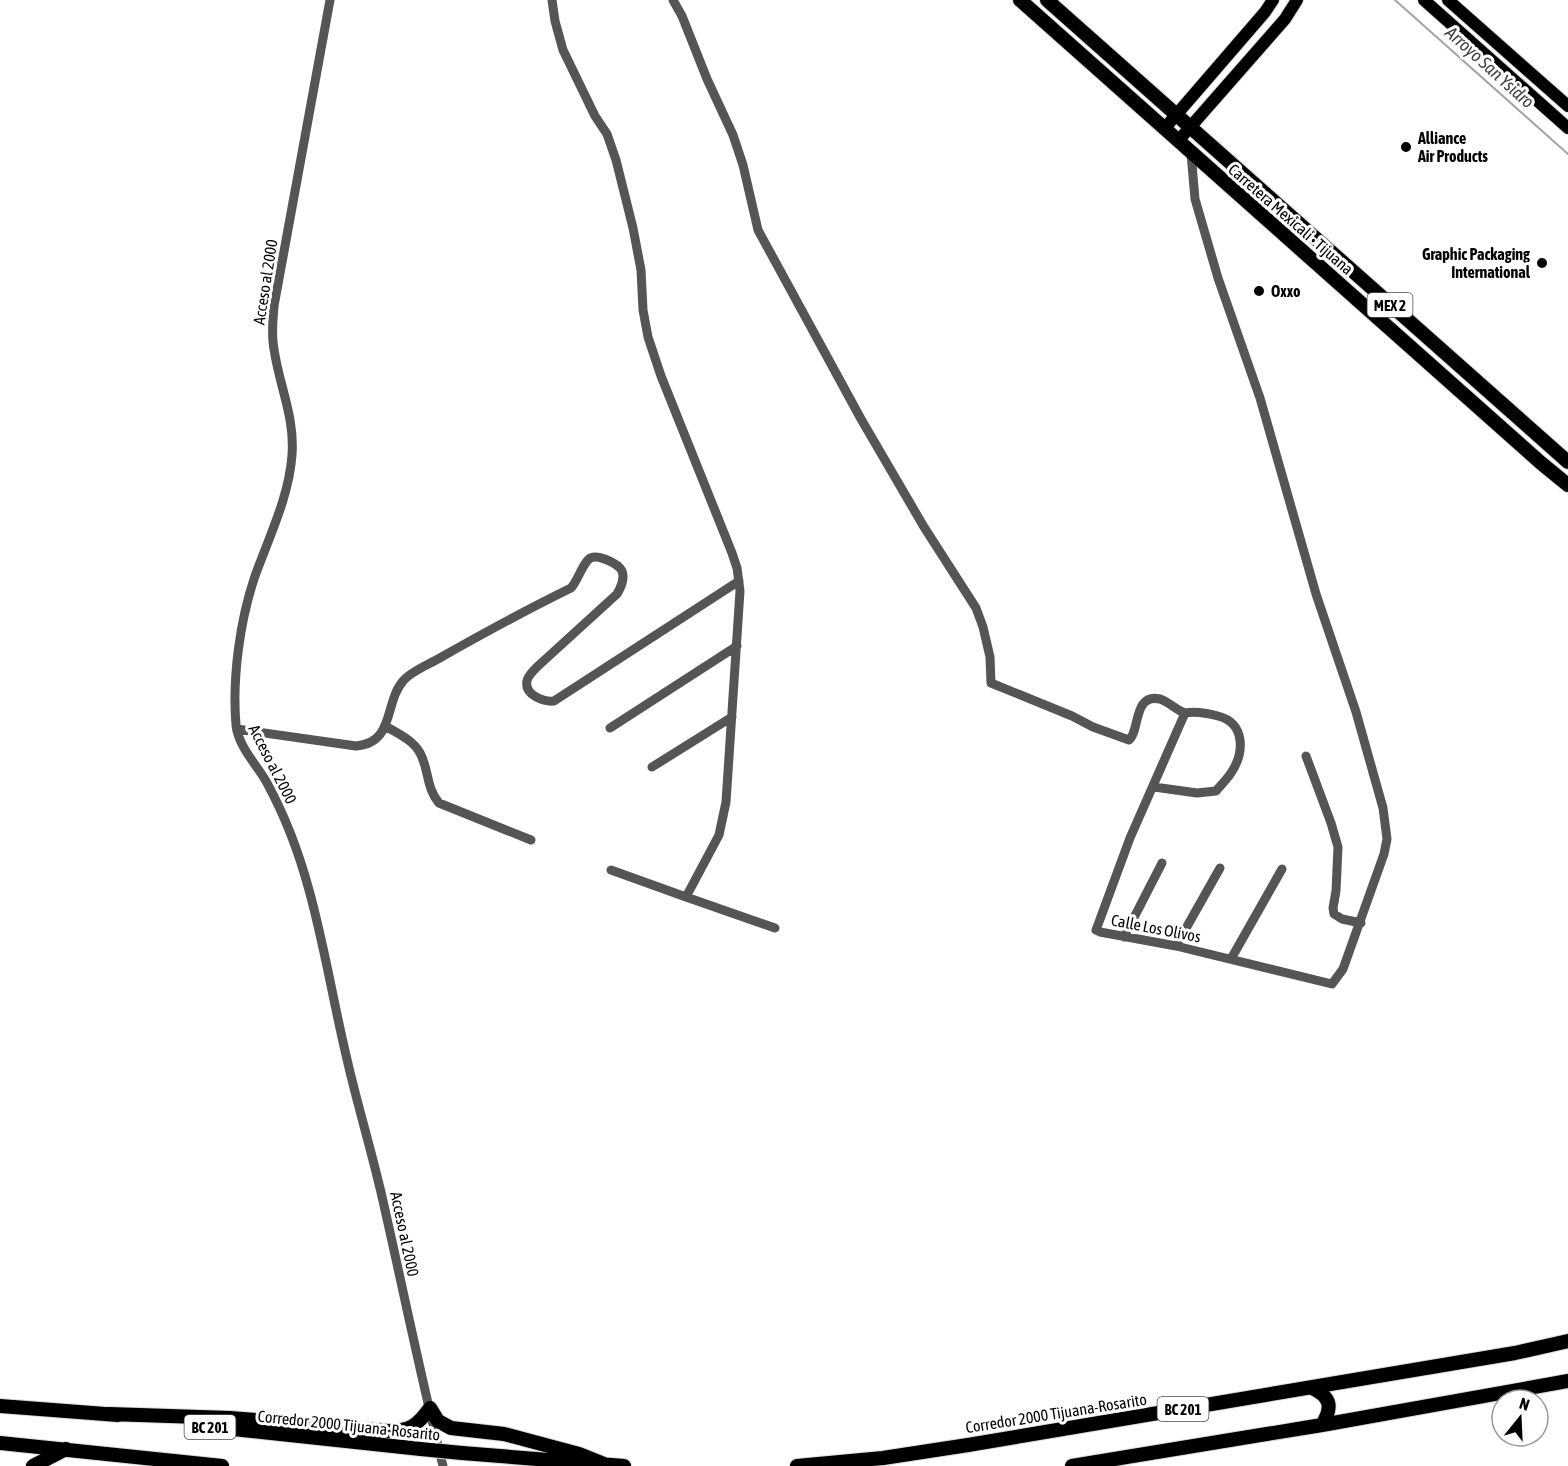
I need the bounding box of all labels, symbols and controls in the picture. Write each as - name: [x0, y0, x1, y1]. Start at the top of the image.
- water label: Arroyo San Ysidro: [1441, 21, 1539, 112]
- place label: Alliance Air Products: [1417, 129, 1488, 165]
- marker: Alliance Air Products: [1399, 140, 1413, 154]
- street label: Carretera Mexicali - Tijuana: [1224, 160, 1357, 279]
- street label: Acceso al 2000: [249, 238, 281, 326]
- place label: Graphic Packaging International: [1422, 245, 1531, 281]
- marker: Graphic Packaging International: [1535, 256, 1549, 270]
- place label: Oxxo: [1271, 282, 1301, 300]
- marker: Oxxo: [1252, 284, 1266, 298]
- road number: MEX 2: [1368, 293, 1412, 317]
- street label: Acceso al 2000: [245, 721, 301, 807]
- street label: Calle Los Olivos: [1110, 910, 1203, 946]
- street label: Acceso al 2000: [387, 1190, 423, 1278]
- north arrow: [1490, 1388, 1550, 1448]
- street label: Corredor 2000 Tijuana-Rosarito: [964, 1390, 1148, 1437]
- text: N: [1517, 1394, 1532, 1414]
- road number: BC 201: [1158, 1397, 1208, 1421]
- street label: Corredor 2000 Tijuana-Rosarito: [257, 1406, 441, 1445]
- road number: BC 201: [184, 1415, 236, 1439]

